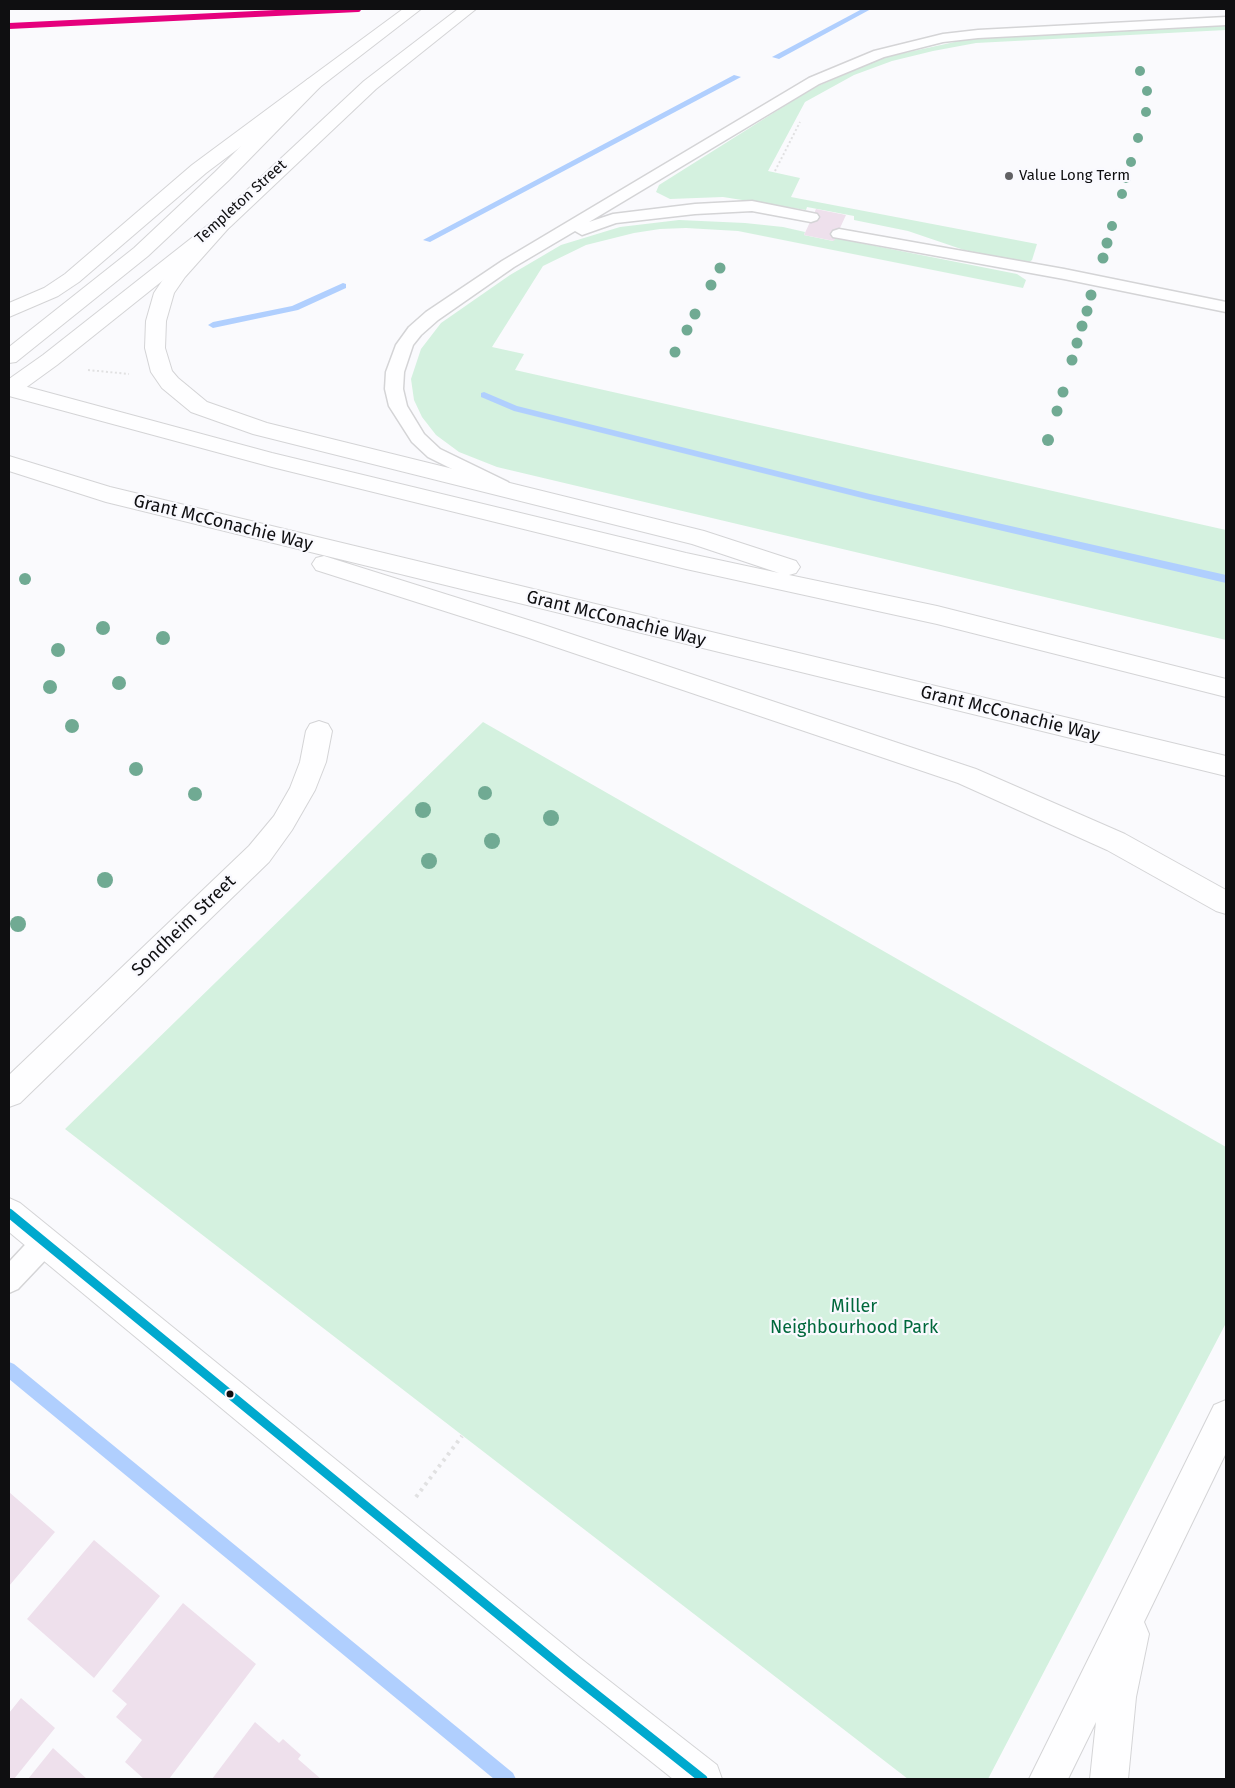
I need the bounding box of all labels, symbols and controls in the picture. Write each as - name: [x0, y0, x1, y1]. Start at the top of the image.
- street label: Templeton Street: [192, 156, 290, 248]
- place label: Value Long Term: [1019, 167, 1130, 185]
- marker: Value Long Term: [1003, 170, 1015, 182]
- street label: Grant McConachie Way: [131, 490, 315, 556]
- street label: Grant McConachie Way: [524, 586, 708, 652]
- street label: Grant McConachie Way: [918, 681, 1102, 747]
- street label: Sondheim Street: [128, 871, 240, 981]
- park label: Miller Neighbourhood Park: [770, 1296, 938, 1338]
- unlabelled marker: [225, 1389, 235, 1399]

